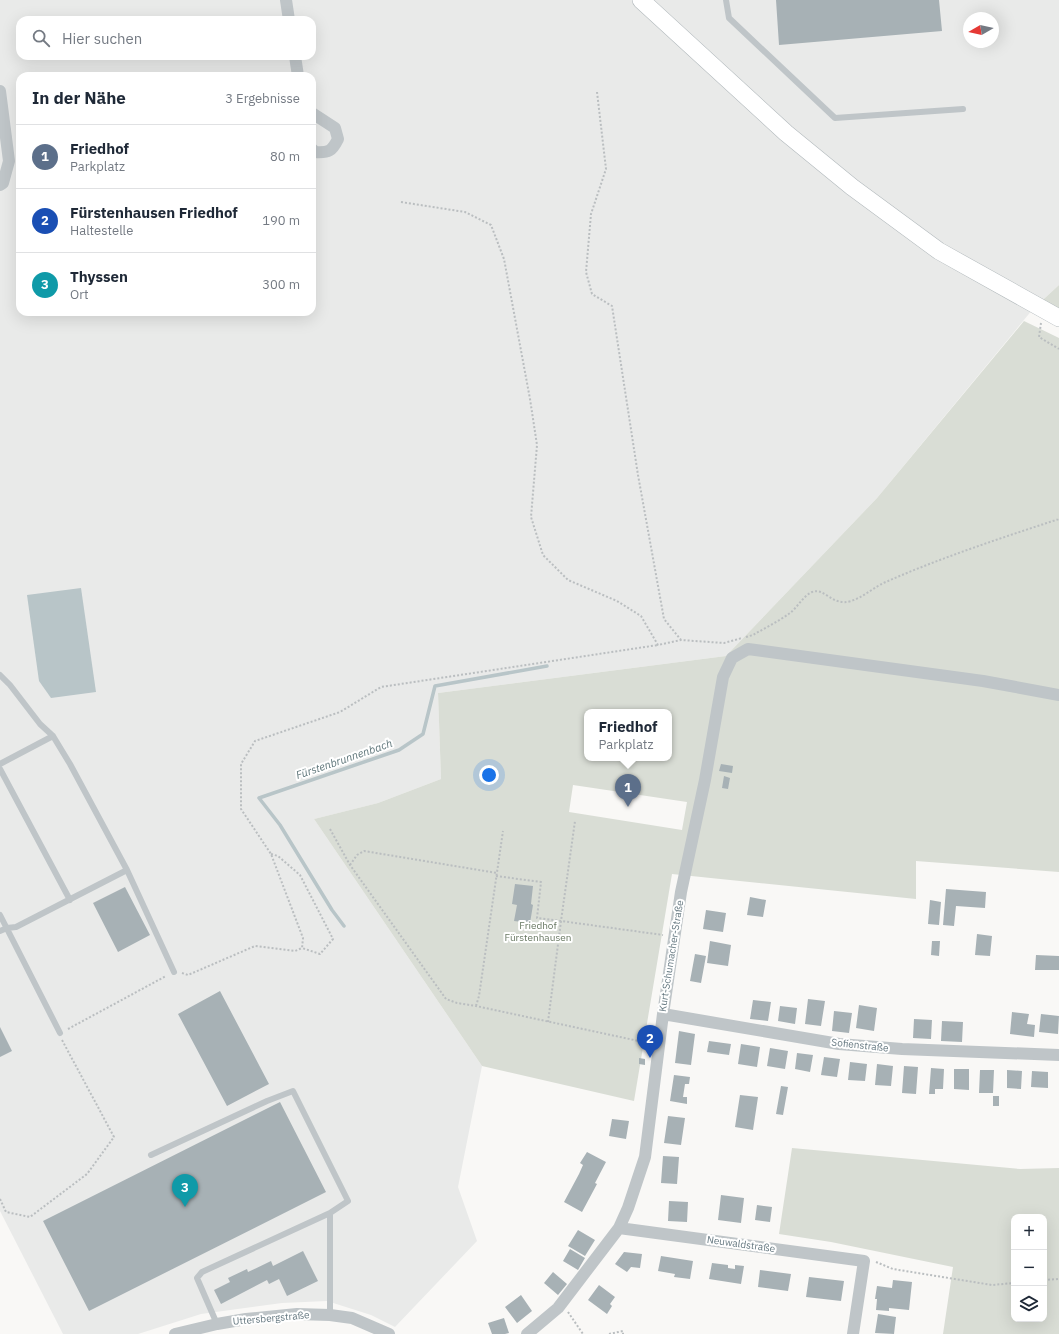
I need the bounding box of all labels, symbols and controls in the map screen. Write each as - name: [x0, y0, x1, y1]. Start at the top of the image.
- north arrow: [963, 12, 999, 48]
- search box: [16, 16, 316, 60]
- icon: search: [30, 27, 52, 49]
- text: Hier suchen: [62, 29, 142, 48]
- text: In der Nähe: [32, 87, 126, 109]
- text: 3 Ergebnisse: [225, 90, 300, 107]
- text: Friedhof: [70, 139, 129, 158]
- text: 1: [41, 148, 49, 165]
- text: 80 m: [270, 148, 300, 165]
- text: Parkplatz: [70, 158, 125, 175]
- text: Fürstenhausen Friedhof: [70, 203, 238, 222]
- text: 2: [41, 212, 49, 229]
- text: 190 m: [262, 212, 300, 229]
- text: Haltestelle: [70, 222, 133, 239]
- text: Thyssen: [70, 267, 128, 286]
- text: 3: [41, 276, 49, 293]
- text: 300 m: [262, 276, 300, 293]
- text: Ort: [70, 286, 89, 303]
- popup: [584, 709, 672, 761]
- text: Friedhof: [599, 717, 657, 736]
- water label: Fürstenbrunnenbach: [294, 736, 394, 782]
- text: Parkplatz: [599, 736, 653, 753]
- your location: [479, 765, 499, 785]
- pin: 1: [615, 774, 641, 807]
- street label: Kurt-Schumacher-Straße: [656, 899, 686, 1013]
- park label: Friedhof Fürstenhausen: [505, 919, 571, 944]
- pin: 2: [637, 1025, 663, 1058]
- street label: Sofienstraße: [831, 1036, 890, 1055]
- pin: 3: [172, 1174, 198, 1207]
- map controls: [1011, 1214, 1047, 1322]
- button: +: [1011, 1214, 1047, 1250]
- street label: Neuwaldstraße: [706, 1233, 776, 1255]
- button: −: [1011, 1250, 1047, 1286]
- button: layers: [1011, 1286, 1047, 1322]
- street label: Uttersbergstraße: [232, 1308, 310, 1328]

